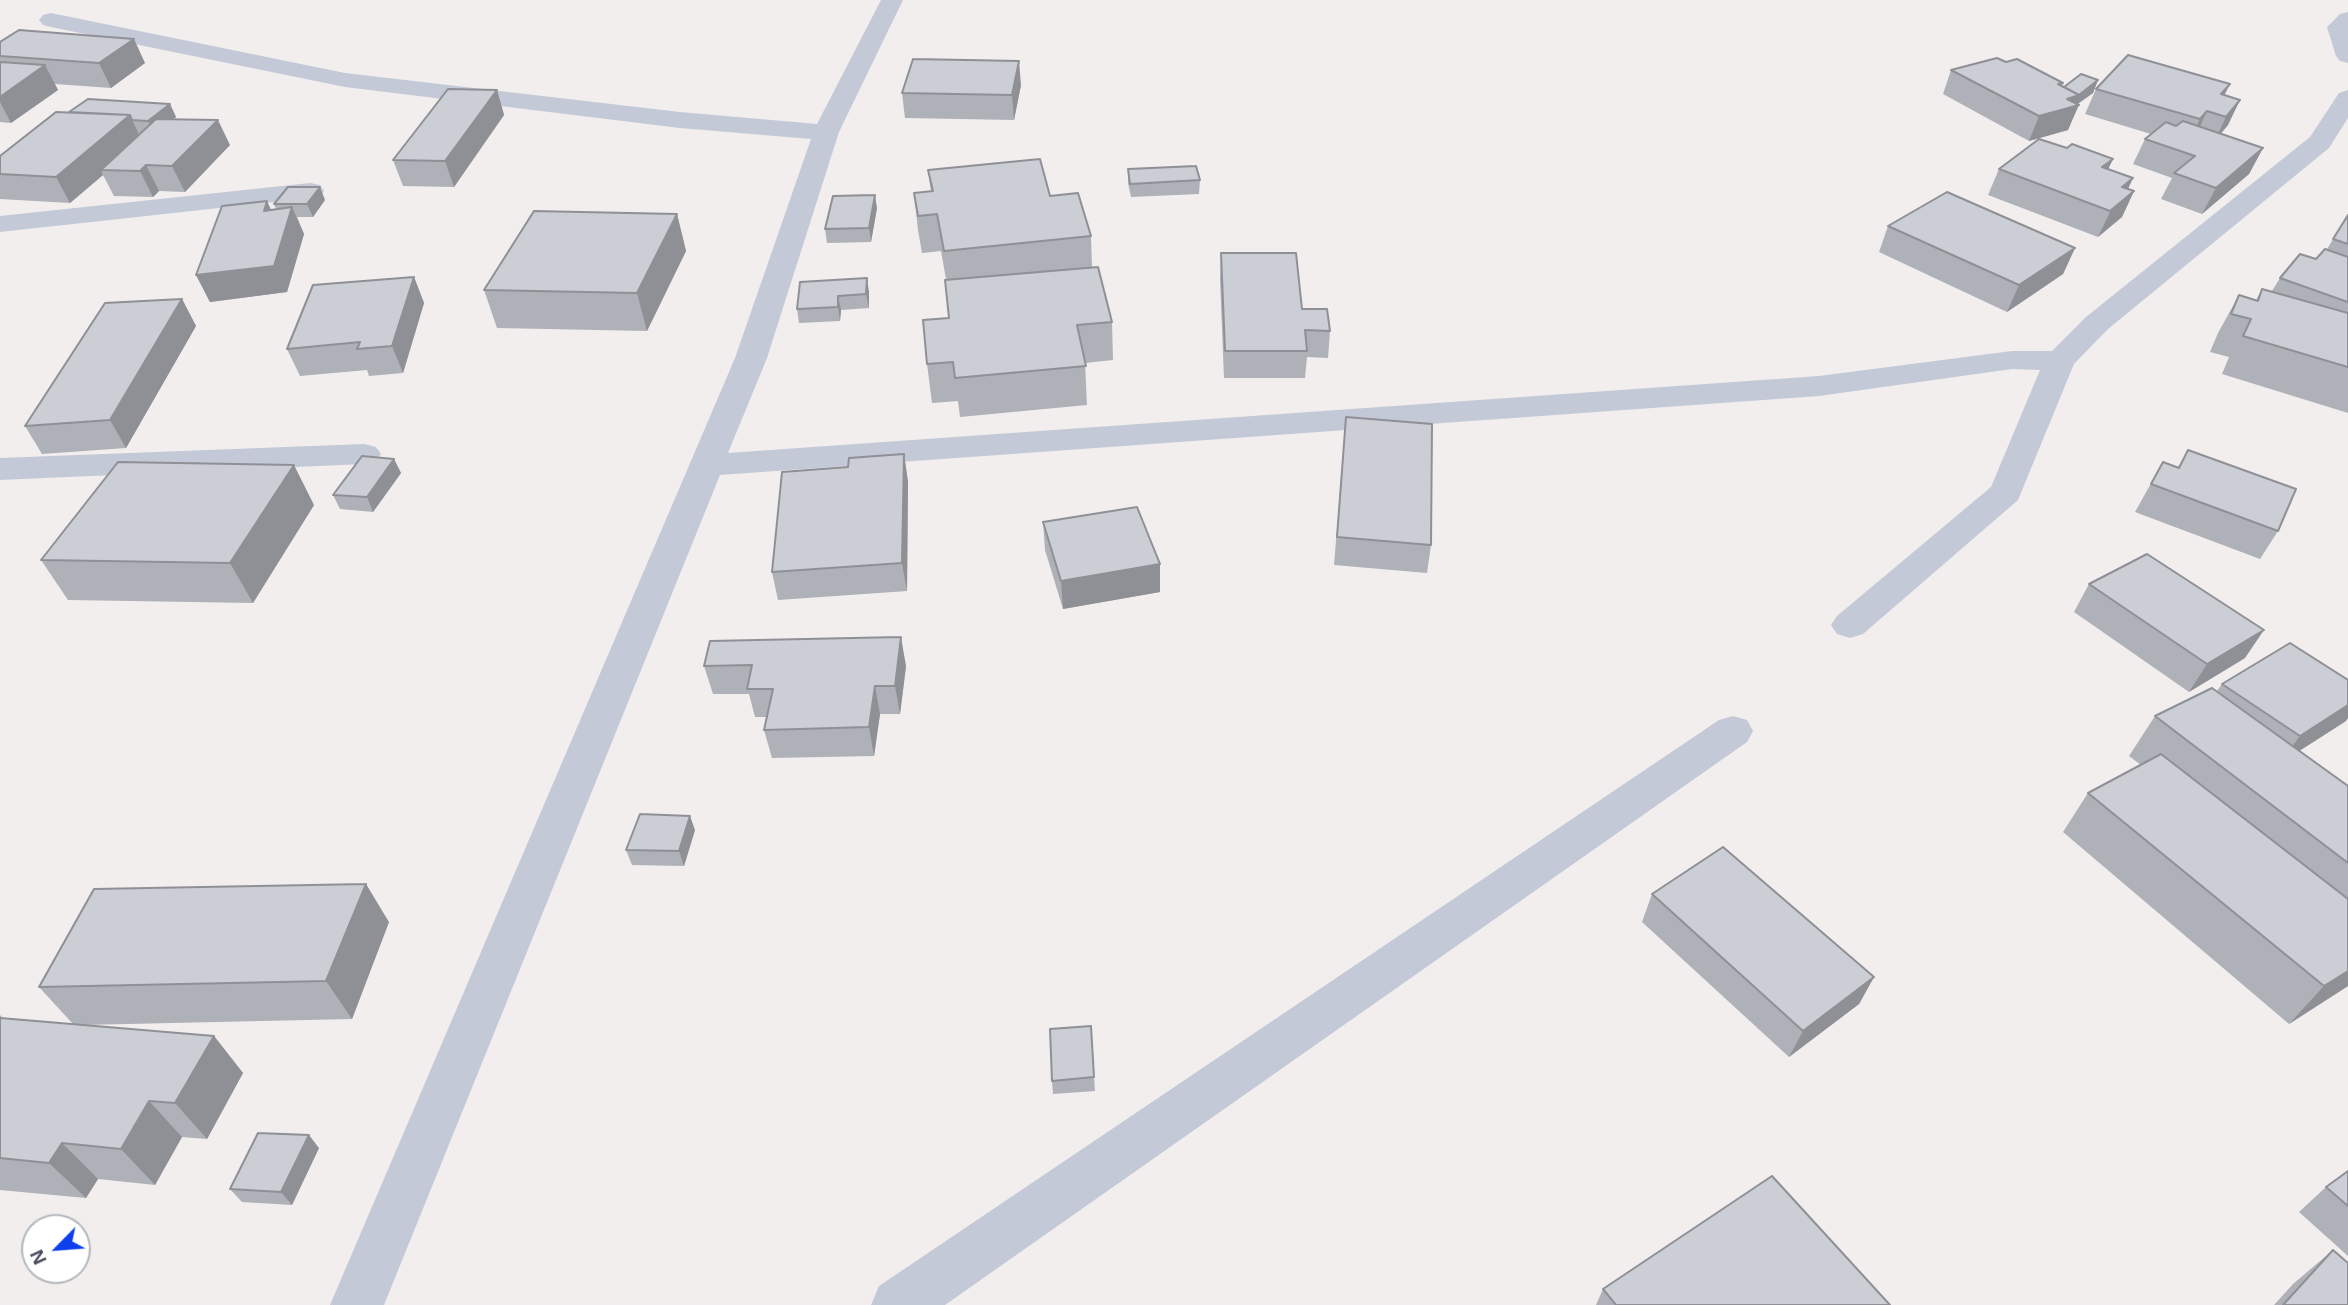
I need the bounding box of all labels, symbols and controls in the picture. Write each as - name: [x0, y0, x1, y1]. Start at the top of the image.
- north arrow: [21, 1214, 91, 1284]
- text: N: [26, 1247, 51, 1268]

